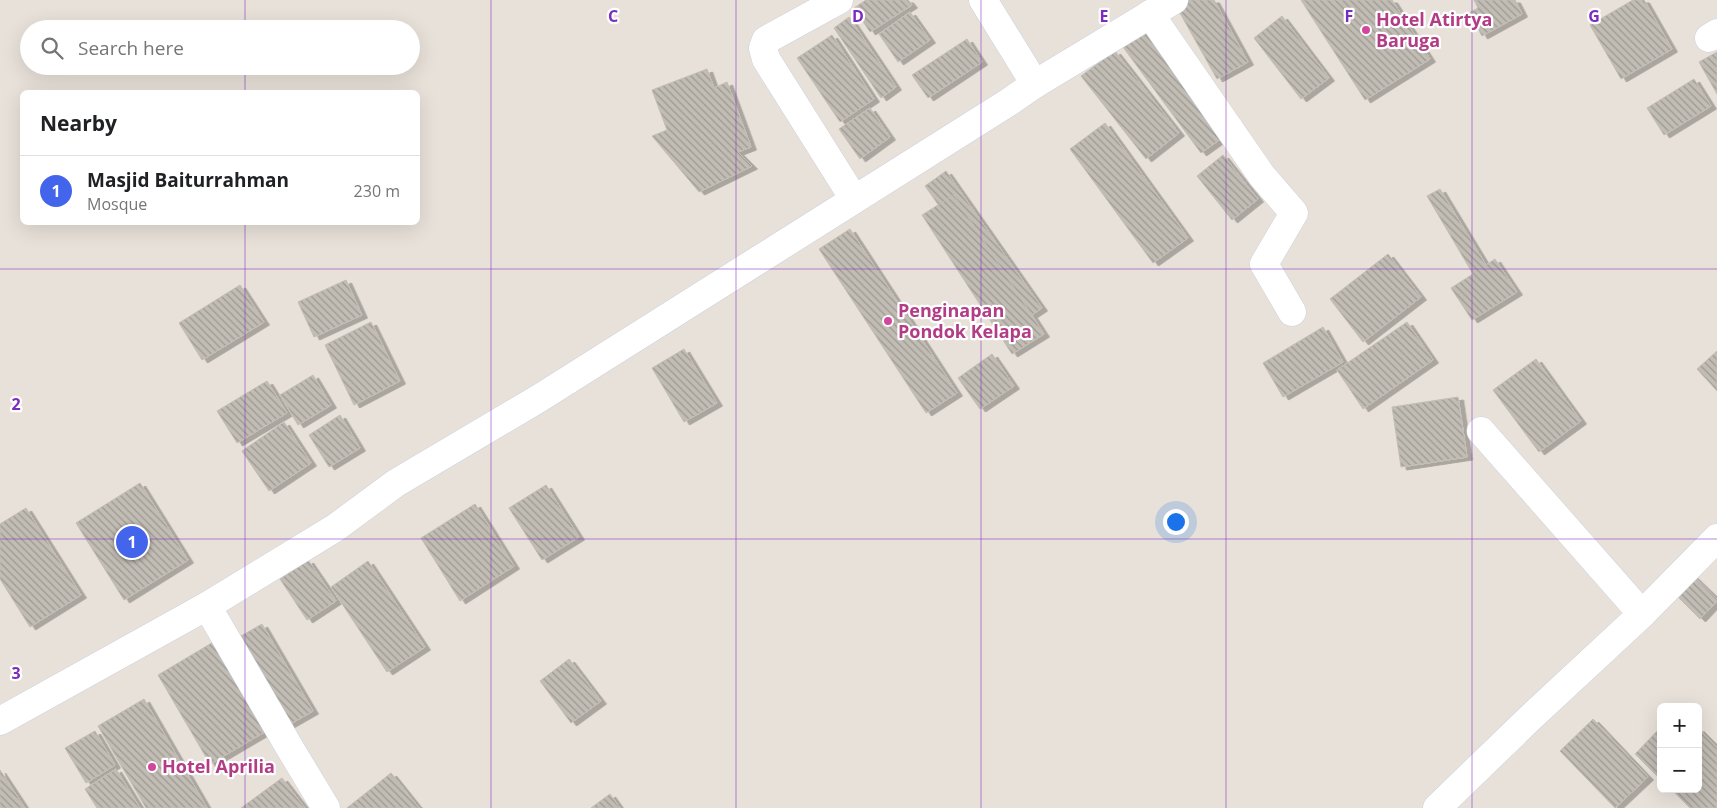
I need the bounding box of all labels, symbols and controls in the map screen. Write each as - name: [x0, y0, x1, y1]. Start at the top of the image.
- text: C: [608, 5, 618, 27]
- text: D: [852, 5, 864, 27]
- text: E: [1100, 5, 1109, 27]
- text: F: [1345, 5, 1353, 27]
- text: G: [1588, 5, 1600, 27]
- place label: Hotel Atirtya Baruga: [1376, 7, 1492, 52]
- search box: [20, 20, 420, 75]
- marker: Hotel Atirtya Baruga: [1360, 24, 1372, 36]
- icon: search: [38, 34, 66, 62]
- text: Search here: [78, 35, 184, 61]
- text: Nearby: [40, 109, 117, 137]
- text: Masjid Baiturrahman: [87, 167, 289, 193]
- text: 1: [51, 180, 61, 202]
- text: 230 m: [354, 180, 400, 202]
- text: Mosque: [87, 193, 147, 215]
- place label: Penginapan Pondok Kelapa: [898, 298, 1032, 343]
- marker: Penginapan Pondok Kelapa: [882, 315, 894, 327]
- text: 2: [11, 393, 21, 415]
- your location: [1163, 509, 1189, 535]
- pin: 1: [116, 523, 148, 561]
- text: 3: [11, 662, 21, 684]
- map controls: [1657, 703, 1702, 793]
- button: +: [1657, 703, 1702, 748]
- button: −: [1657, 748, 1702, 793]
- place label: Hotel Aprilia: [162, 754, 275, 778]
- marker: Hotel Aprilia: [146, 761, 158, 773]

